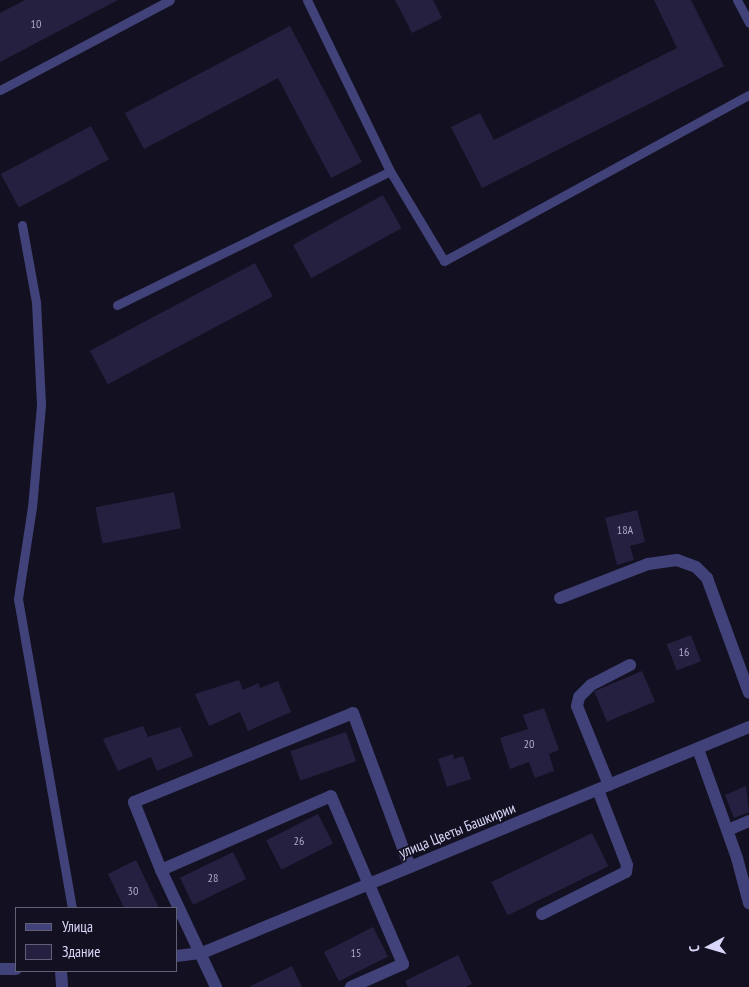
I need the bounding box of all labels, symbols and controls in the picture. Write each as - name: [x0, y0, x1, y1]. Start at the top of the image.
- house number: 10: [31, 17, 41, 31]
- house number: 18А: [617, 523, 633, 537]
- house number: 16: [679, 645, 689, 659]
- house number: 20: [524, 737, 534, 751]
- street label: улица Цветы Башкирии: [396, 798, 518, 862]
- house number: 26: [294, 834, 304, 848]
- house number: 28: [208, 871, 218, 885]
- house number: 30: [128, 884, 138, 898]
- legend: [15, 907, 178, 972]
- text: Улица: [62, 917, 93, 936]
- north arrow: [684, 922, 734, 972]
- text: Здание: [62, 942, 100, 961]
- text: С: [685, 944, 703, 953]
- house number: 15: [351, 946, 361, 960]

